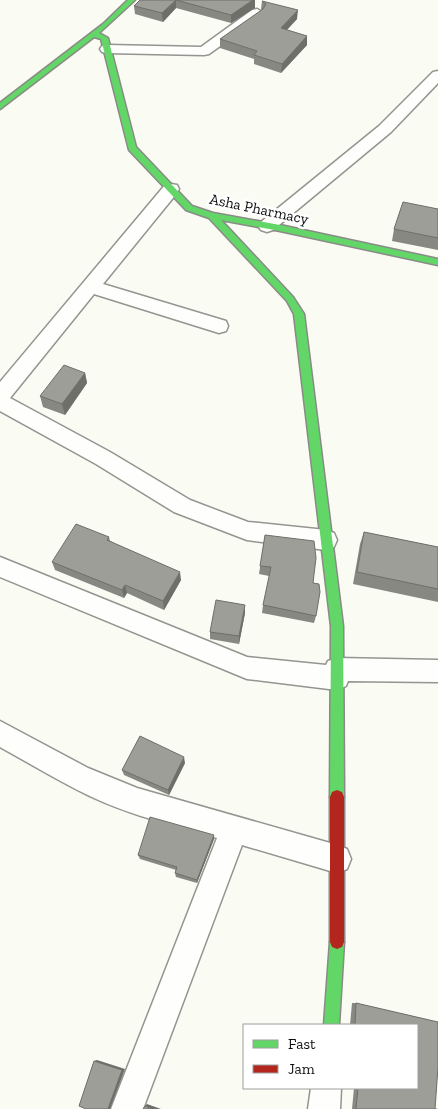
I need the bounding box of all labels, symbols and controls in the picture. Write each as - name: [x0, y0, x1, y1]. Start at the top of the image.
- street label: Asha Pharmacy: [208, 190, 310, 228]
- legend: [243, 1024, 418, 1089]
- text: Fast: [288, 1035, 316, 1053]
- text: Jam: [288, 1060, 315, 1078]

